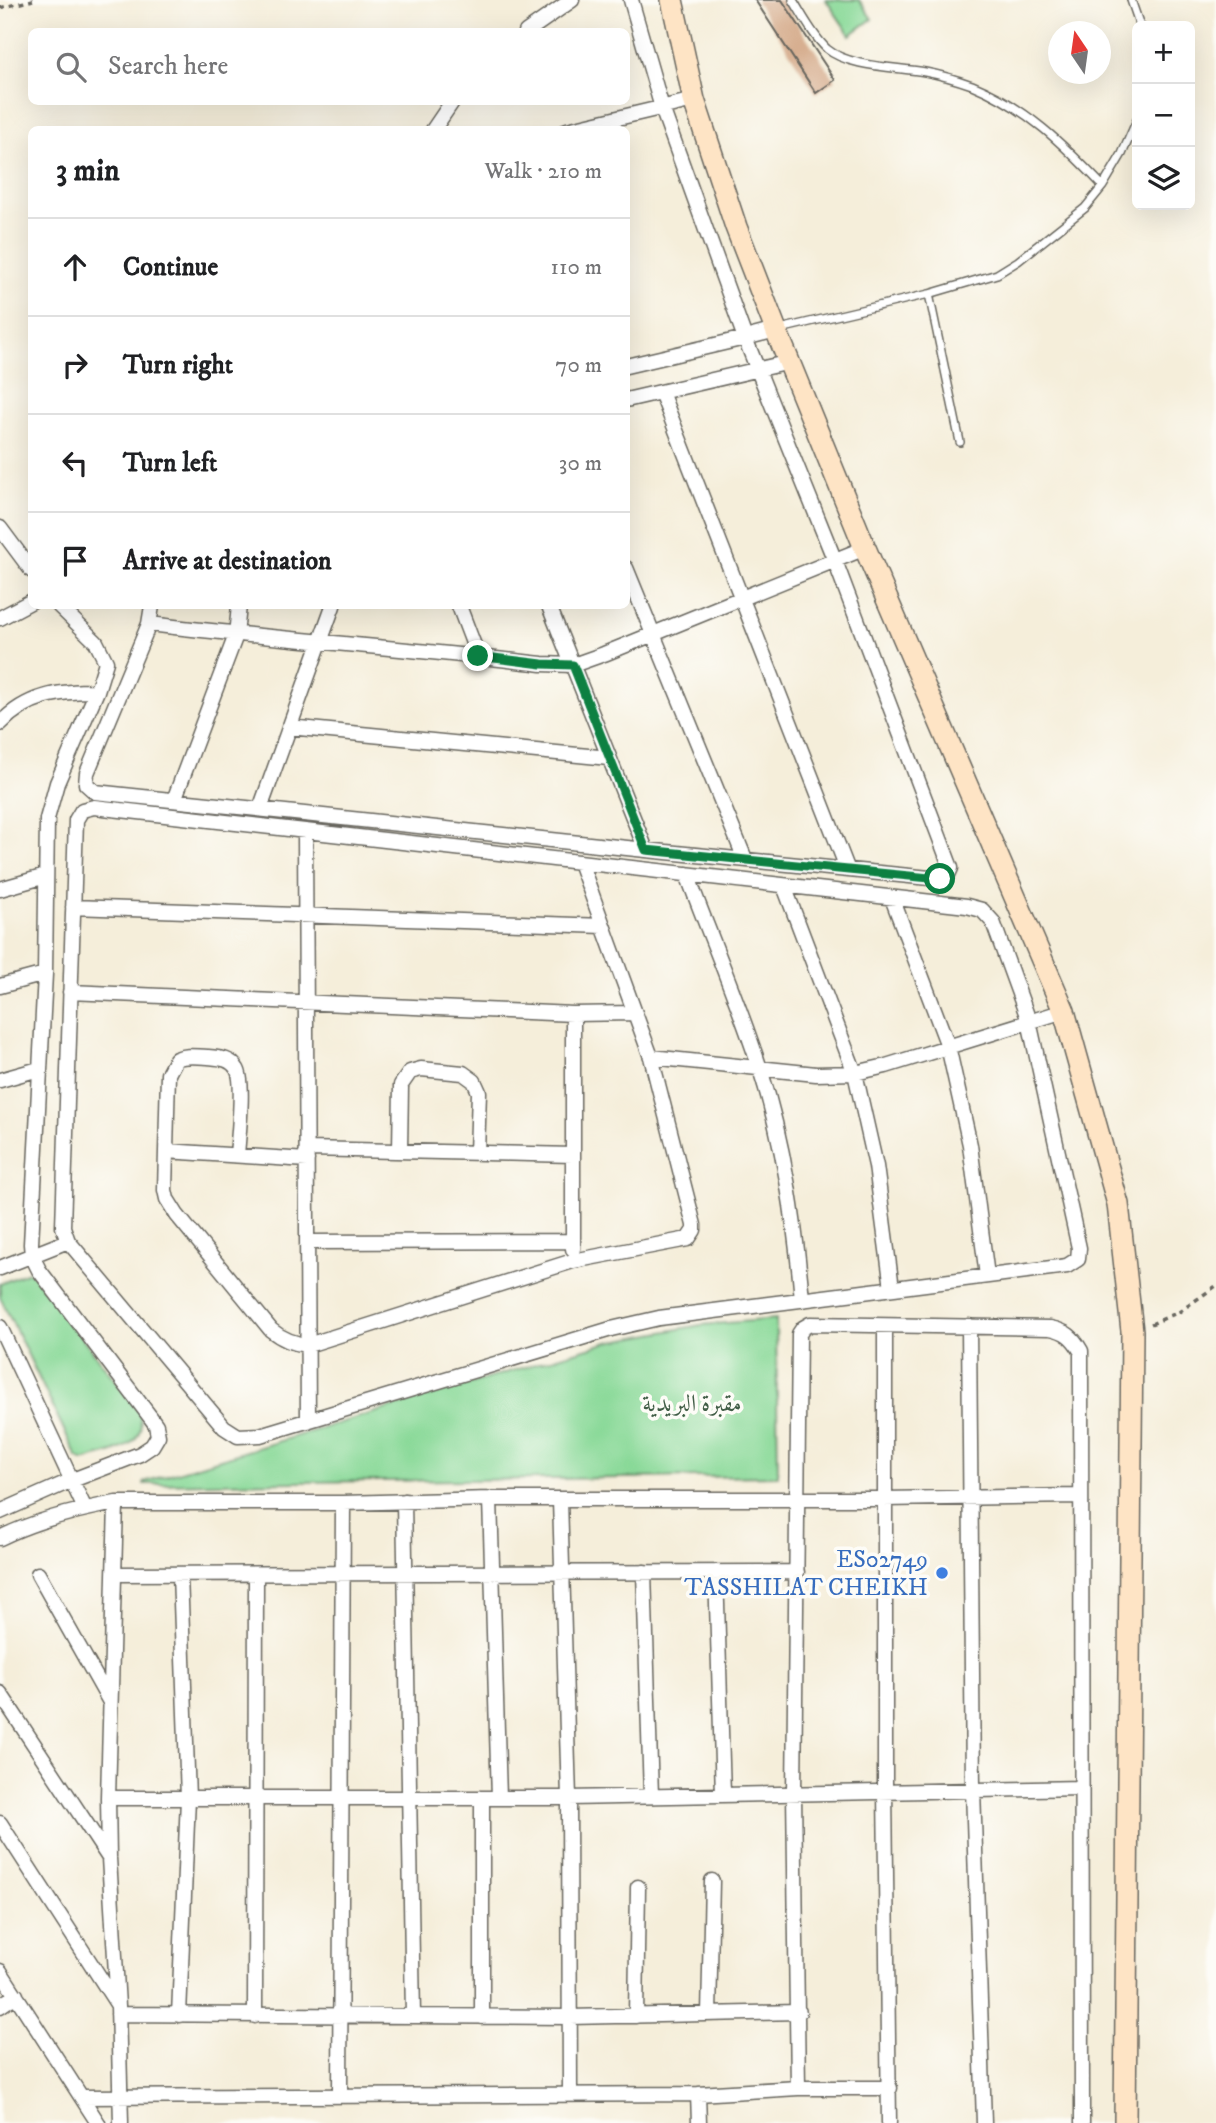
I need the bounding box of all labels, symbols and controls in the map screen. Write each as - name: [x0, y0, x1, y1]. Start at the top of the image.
- north arrow: [1048, 21, 1111, 84]
- map controls: [1132, 21, 1195, 210]
- button: +: [1132, 21, 1195, 84]
- search box: [28, 28, 630, 105]
- icon: search: [52, 48, 90, 86]
- text: Search here: [108, 50, 228, 83]
- button: −: [1132, 84, 1195, 147]
- button: layers: [1132, 147, 1195, 210]
- text: 3 min: [56, 153, 120, 190]
- text: Walk · 210 m: [485, 157, 602, 186]
- icon: ahead: [56, 248, 94, 286]
- text: Continue: [123, 251, 218, 284]
- text: 110 m: [551, 253, 602, 282]
- icon: right: [56, 346, 94, 384]
- text: Turn right: [123, 349, 233, 382]
- text: 70 m: [555, 351, 602, 380]
- icon: left: [56, 444, 94, 482]
- text: Turn left: [123, 447, 217, 480]
- text: 30 m: [559, 449, 602, 478]
- icon: arrive: [56, 542, 94, 580]
- text: Arrive at destination: [123, 545, 332, 578]
- route end: [462, 640, 493, 671]
- route start: [924, 863, 955, 894]
- park label: مقبرة البريدية: [642, 1389, 742, 1419]
- place label: ES02749 TASSHILAT CHEIKH: [684, 1545, 928, 1603]
- marker: ES02749 TASSHILAT CHEIKH: [934, 1565, 950, 1581]

